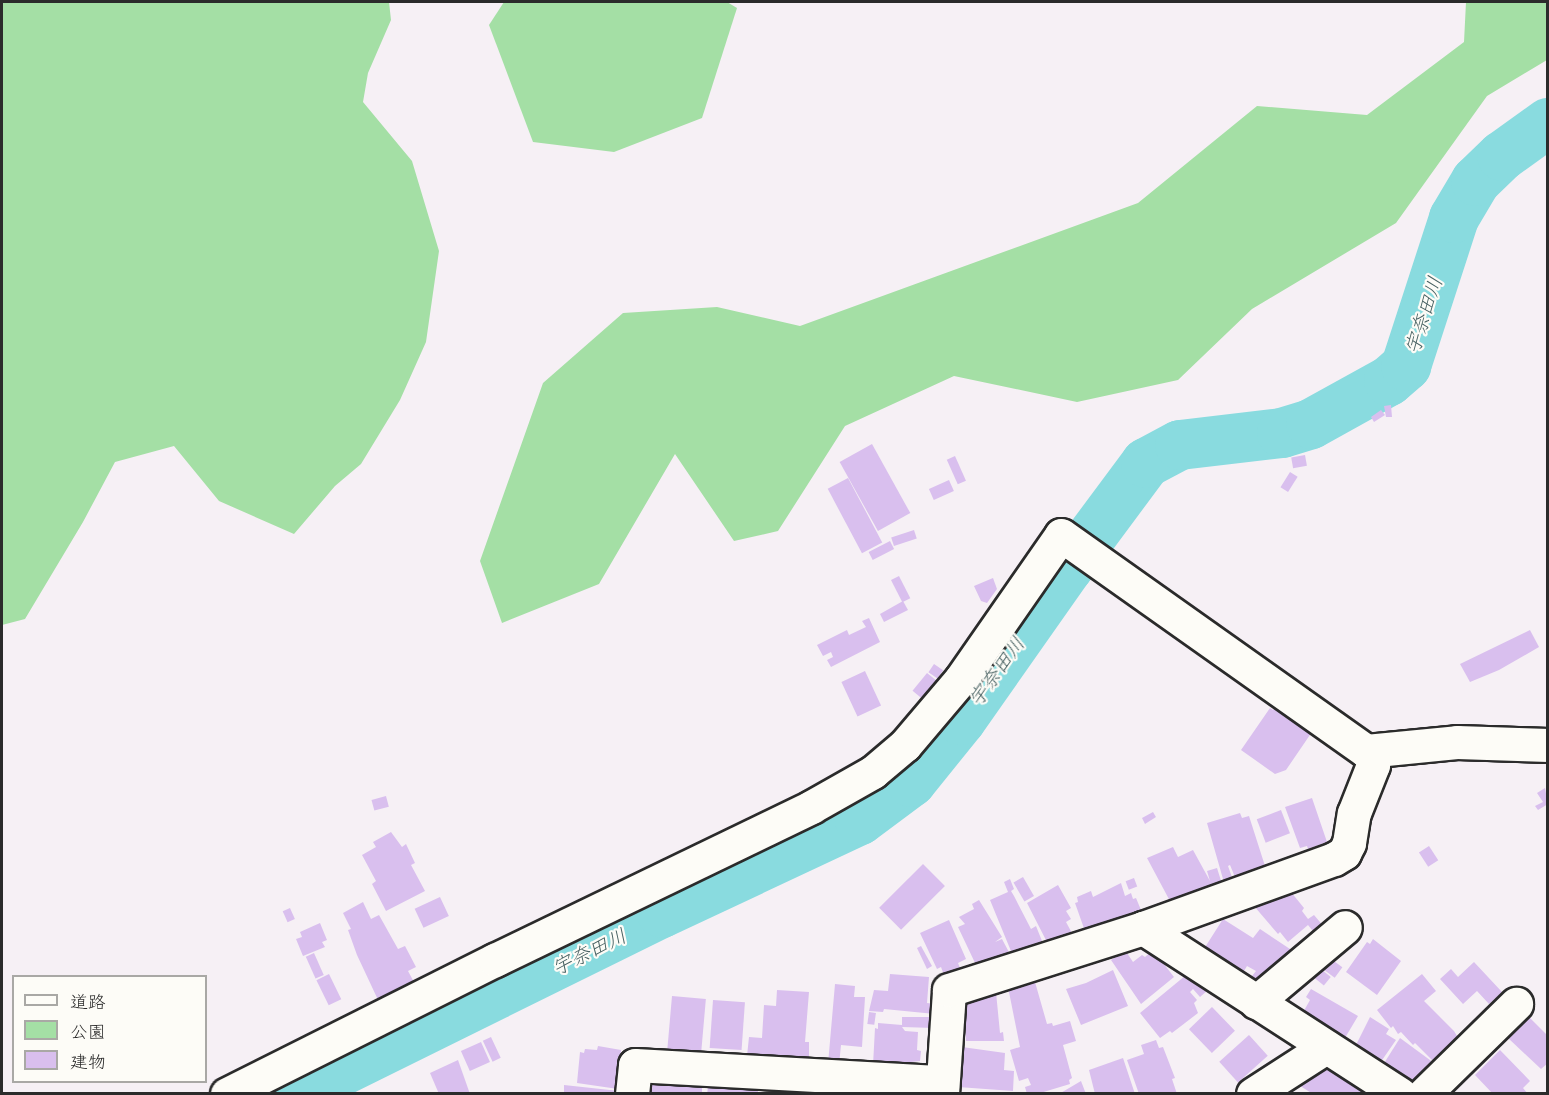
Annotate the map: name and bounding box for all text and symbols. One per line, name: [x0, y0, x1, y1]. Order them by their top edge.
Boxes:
water label: 宇奈田川: [1399, 273, 1447, 357]
water label: 宇奈田川: [963, 632, 1029, 710]
water label: 宇奈田川: [548, 923, 630, 979]
legend: [12, 975, 207, 1083]
text: 道路: [70, 987, 106, 1014]
text: 公園: [70, 1017, 106, 1044]
text: 建物: [70, 1047, 106, 1074]

